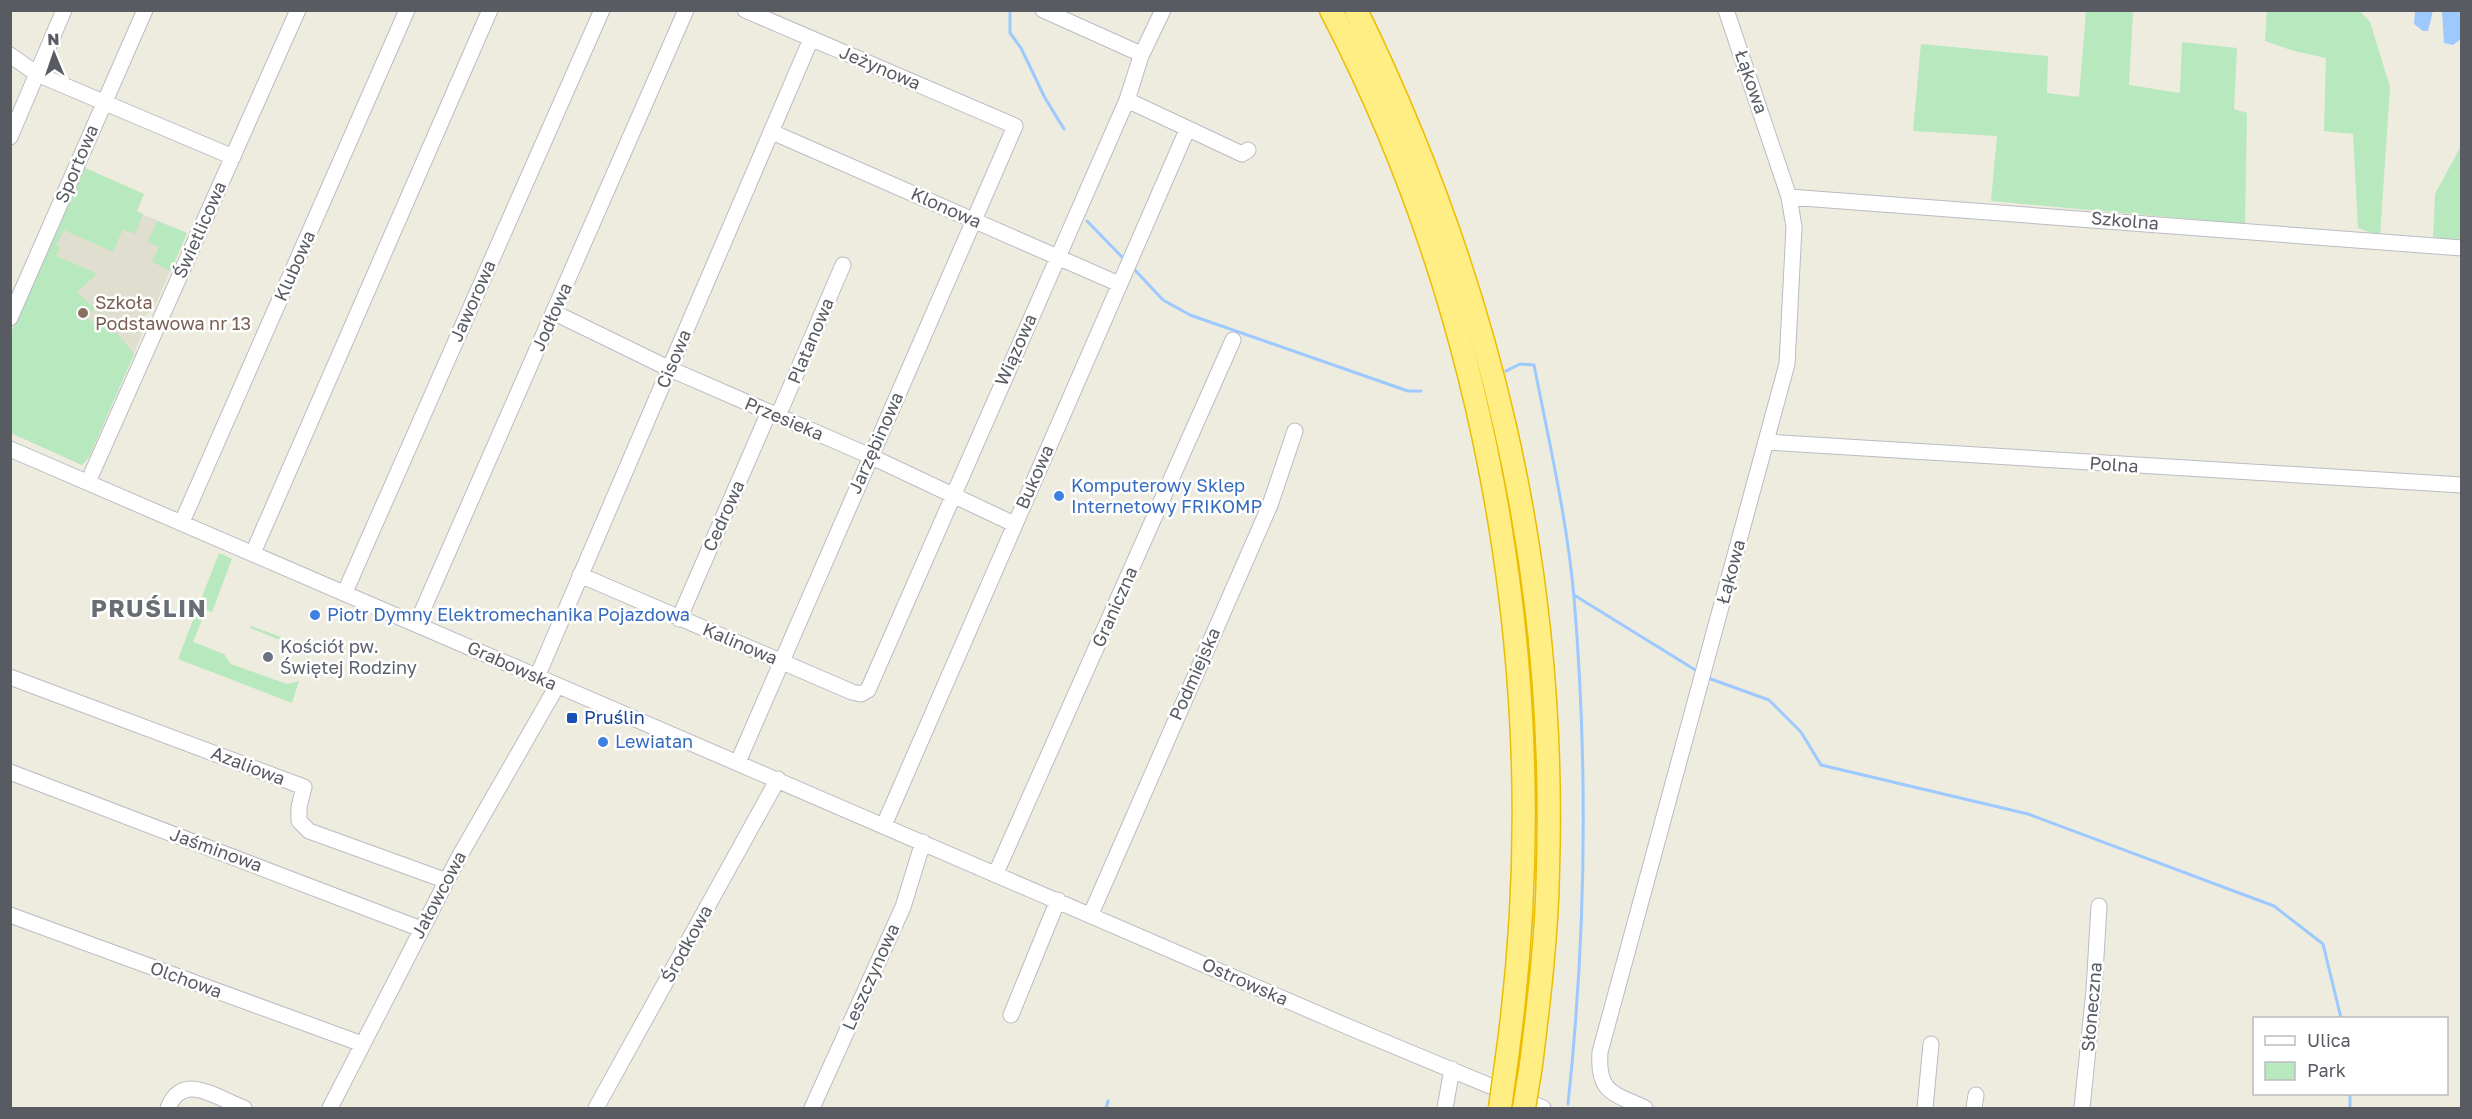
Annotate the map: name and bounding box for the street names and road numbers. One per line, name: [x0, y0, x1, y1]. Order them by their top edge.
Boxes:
street label: Jeżynowa: [837, 40, 924, 94]
street label: Łąkowa: [1731, 47, 1773, 116]
street label: Sportowa: [50, 121, 102, 206]
street label: Świetlicowa: [168, 178, 230, 281]
street label: Klonowa: [908, 182, 985, 232]
street label: Szkolna: [2090, 206, 2160, 234]
street label: Klubowa: [269, 227, 319, 304]
street label: Jaworowa: [444, 256, 500, 345]
street label: Jodłowa: [526, 279, 576, 354]
street label: Platanowa: [782, 294, 838, 387]
street label: Wiązowa: [989, 310, 1041, 389]
street label: Cisowa: [651, 326, 695, 391]
street label: Jarzębinowa: [843, 388, 907, 497]
street label: Przesieka: [742, 392, 827, 445]
street label: Bukowa: [1010, 441, 1058, 512]
street label: Polna: [2089, 451, 2139, 477]
street label: Cedrowa: [698, 477, 749, 555]
street label: Łąkowa: [1711, 537, 1749, 606]
street label: Graniczna: [1087, 563, 1142, 650]
street label: Kalinowa: [700, 618, 781, 669]
street label: Podmiejska: [1164, 624, 1224, 723]
street label: Grabowska: [464, 636, 561, 695]
street label: Azaliowa: [208, 741, 288, 789]
street label: Jaśminowa: [167, 822, 265, 876]
street label: Jałowcowa: [406, 847, 470, 942]
street label: Środkowa: [656, 901, 716, 986]
street label: Leszczynowa: [837, 920, 903, 1033]
street label: Ostrowska: [1199, 952, 1292, 1010]
street label: Olchowa: [147, 956, 225, 1002]
street label: Słoneczna: [2076, 961, 2106, 1053]

